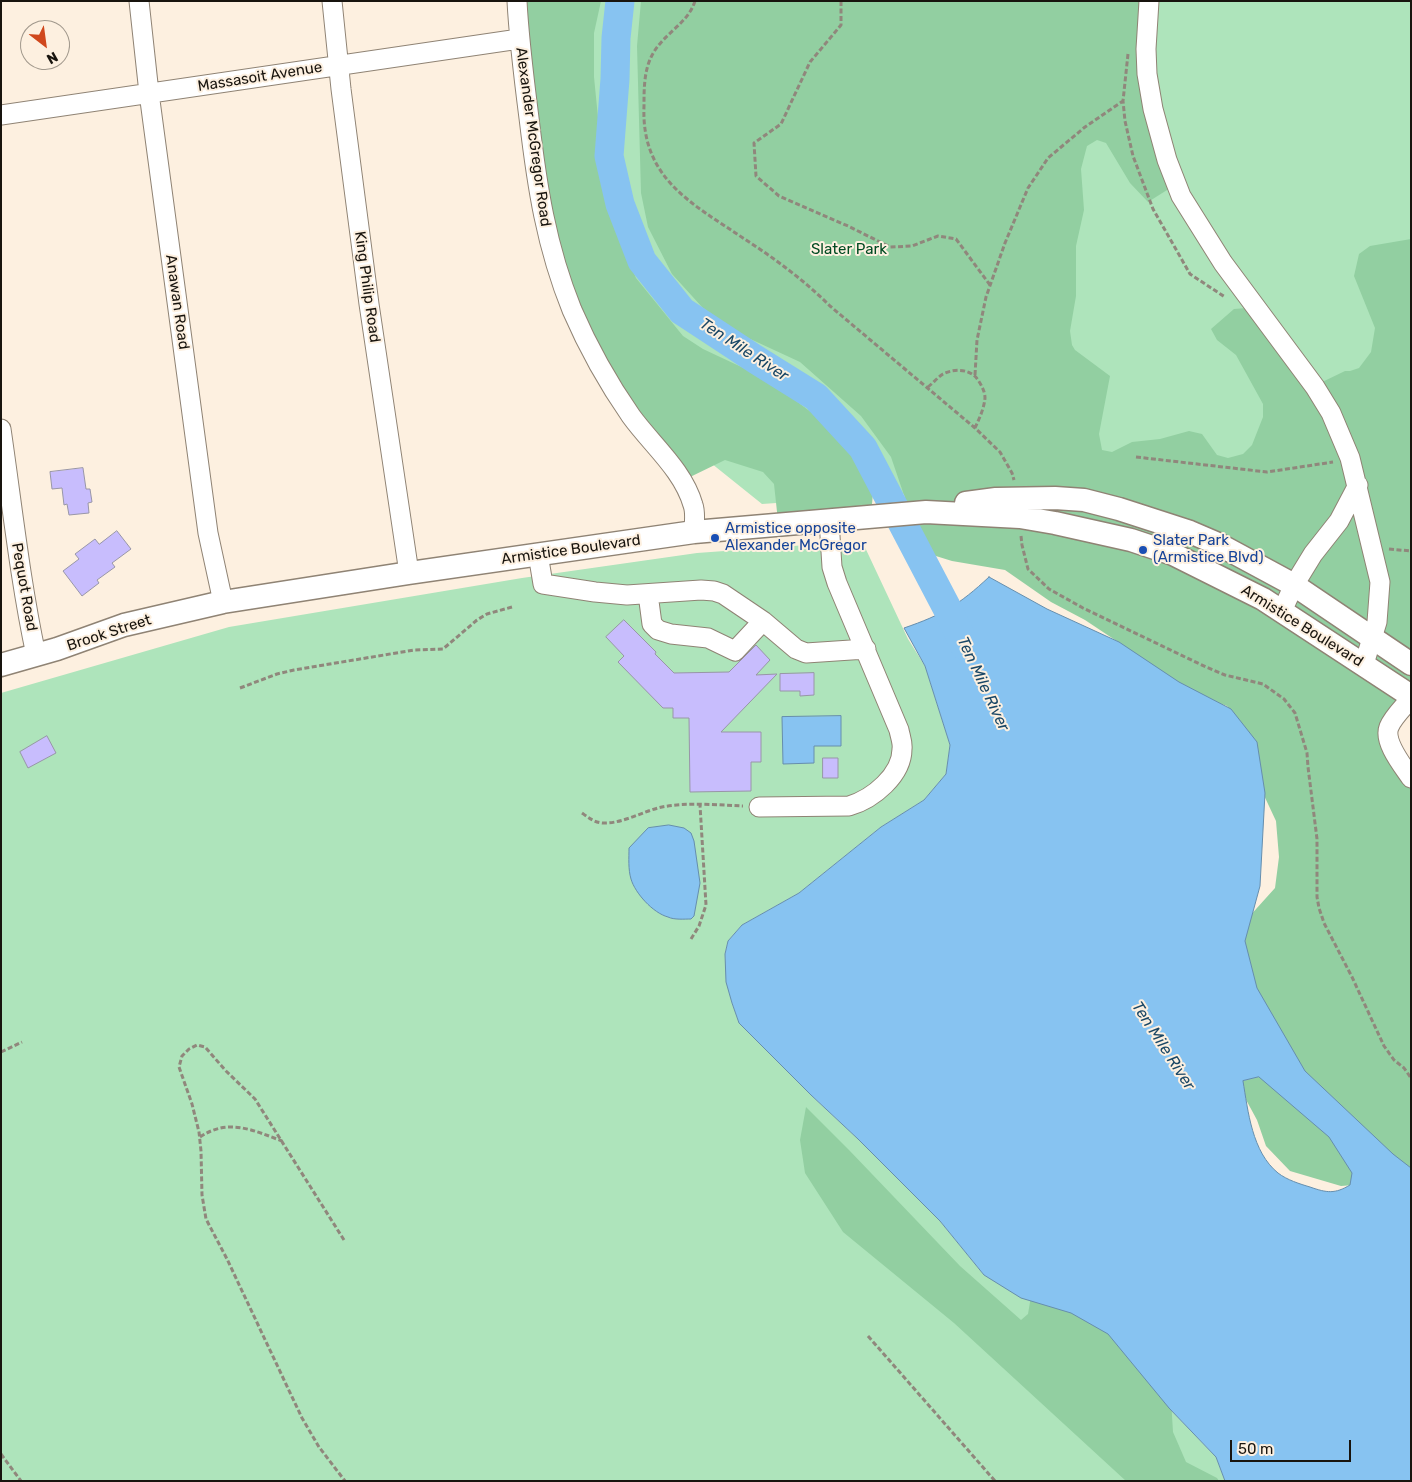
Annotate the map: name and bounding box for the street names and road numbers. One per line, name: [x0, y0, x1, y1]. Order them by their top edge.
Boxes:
street label: Alexander McGregor Road: [512, 46, 554, 228]
street label: Massasoit Avenue: [196, 58, 324, 96]
street label: King Philip Road: [350, 230, 384, 344]
street label: Anawan Road: [161, 253, 193, 351]
street label: Armistice Boulevard: [500, 531, 642, 569]
street label: Pequot Road: [7, 541, 41, 633]
street label: Armistice Boulevard: [1238, 581, 1366, 671]
street label: Brook Street: [65, 611, 153, 655]

